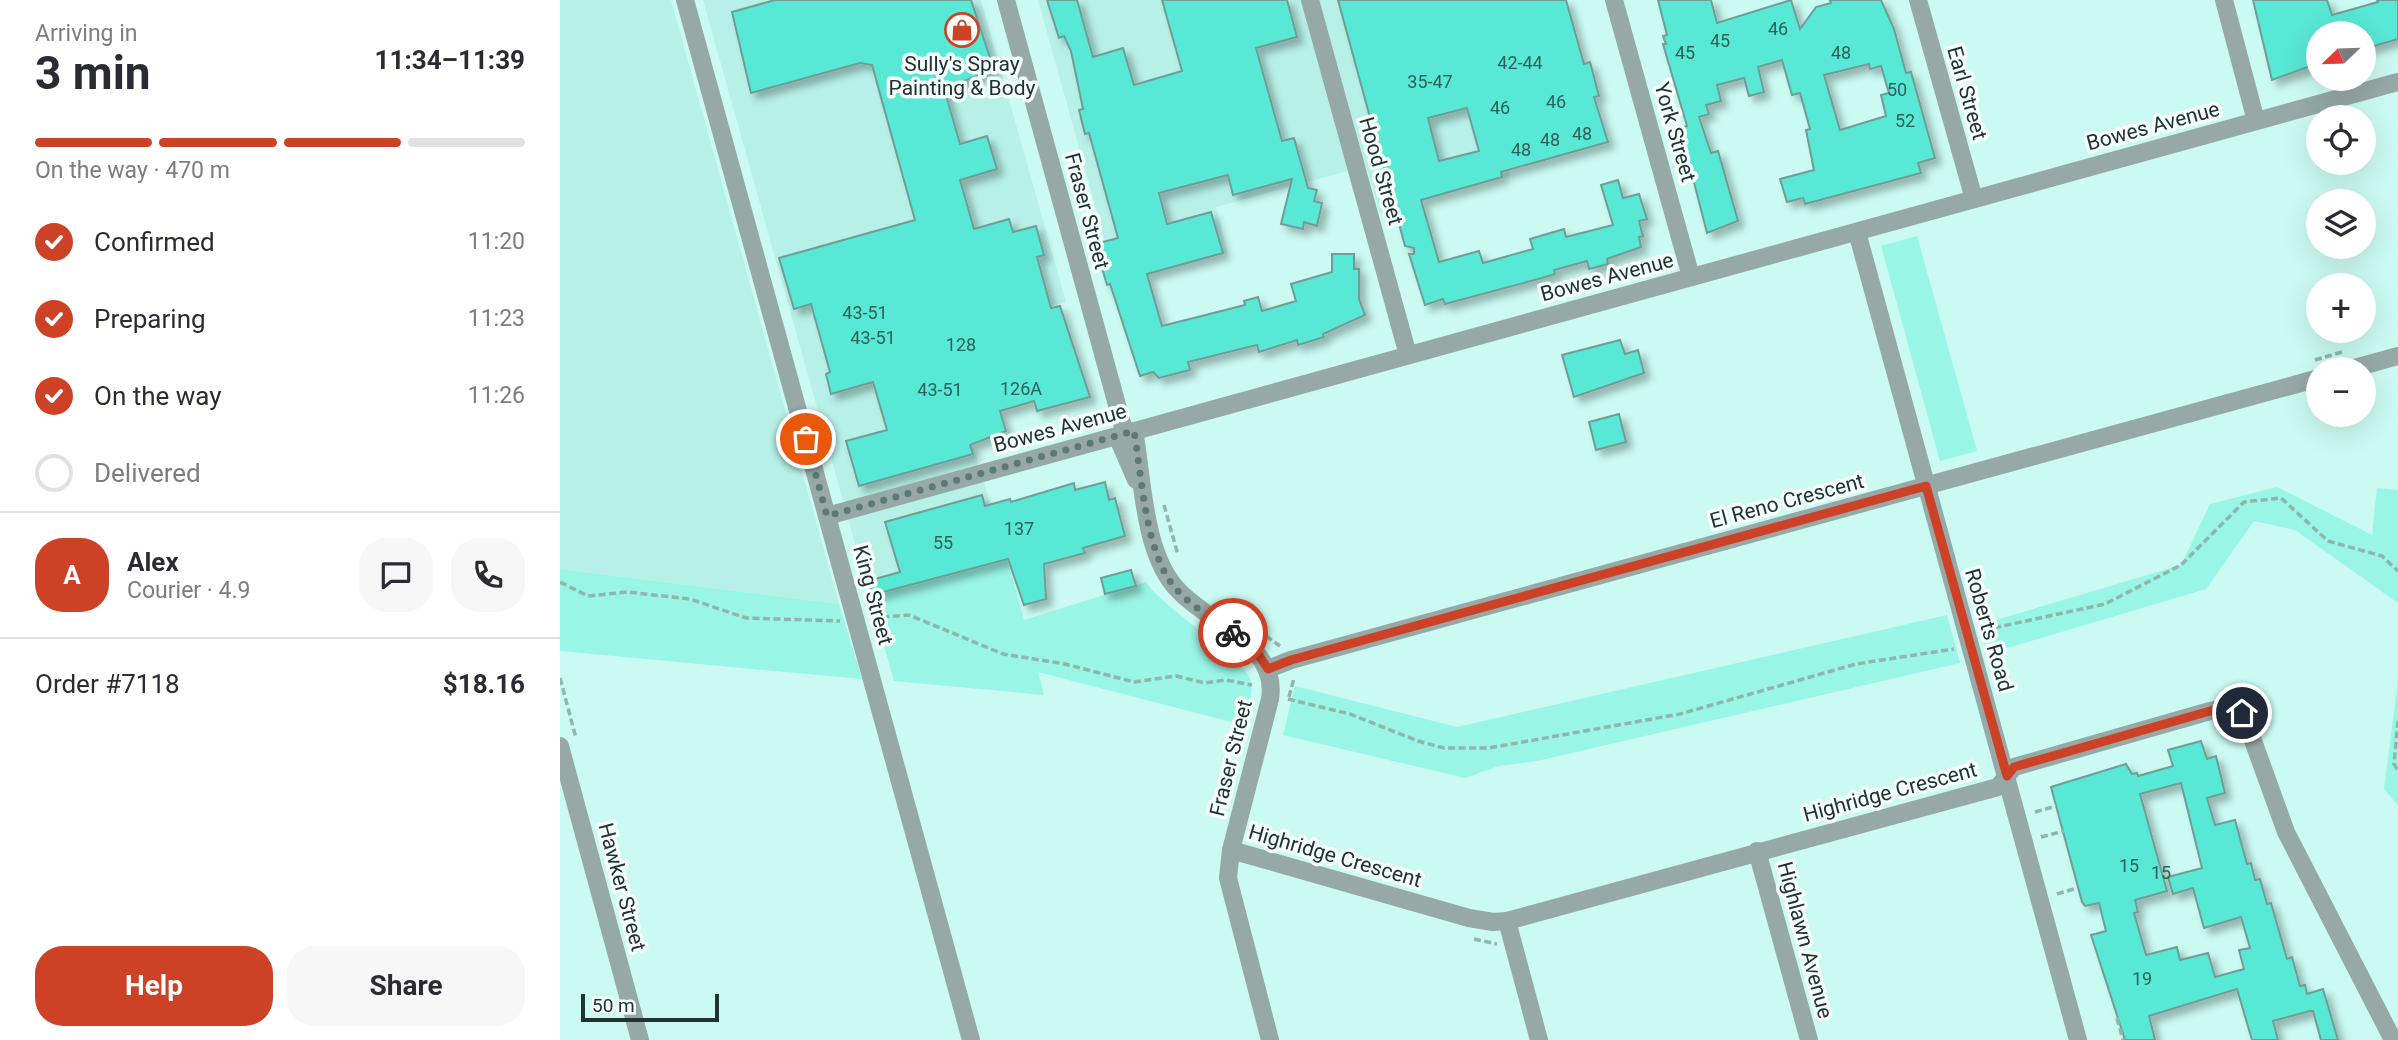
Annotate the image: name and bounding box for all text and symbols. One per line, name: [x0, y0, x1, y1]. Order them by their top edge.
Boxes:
shop icon: Sully's Spray Painting & Body: [943, 11, 981, 49]
house number: 46: [1768, 18, 1788, 39]
text: Arriving in: [35, 20, 138, 47]
north arrow: [2306, 21, 2376, 91]
map controls: [2306, 21, 2376, 427]
house number: 45: [1710, 30, 1730, 51]
house number: 45: [1675, 42, 1695, 63]
house number: 48: [1831, 42, 1851, 63]
street label: Earl Street: [1942, 43, 1992, 143]
text: 11:34–11:39: [375, 45, 525, 75]
text: 3 min: [35, 46, 151, 100]
place label: Sully's Spray Painting & Body: [889, 52, 1036, 100]
house number: 42-44: [1497, 52, 1543, 73]
house number: 35-47: [1407, 71, 1453, 92]
house number: 50: [1887, 79, 1907, 100]
street label: York Street: [1649, 80, 1701, 185]
house number: 46: [1546, 91, 1566, 112]
house number: 46: [1490, 97, 1510, 118]
street label: Bowes Avenue: [2084, 97, 2222, 155]
button: locate: [2306, 105, 2376, 175]
house number: 52: [1895, 110, 1915, 131]
street label: Hood Street: [1354, 114, 1408, 228]
house number: 48: [1572, 123, 1592, 144]
house number: 48: [1540, 129, 1560, 150]
house number: 48: [1511, 139, 1531, 160]
street label: Fraser Street: [1060, 150, 1114, 272]
text: On the way · 470 m: [35, 157, 230, 184]
button: layers: [2306, 189, 2376, 259]
icon: check: [35, 223, 73, 261]
text: Confirmed: [94, 227, 215, 257]
text: 11:20: [468, 228, 525, 255]
street label: Bowes Avenue: [1538, 248, 1676, 306]
button: +: [2306, 273, 2376, 343]
icon: check: [35, 300, 73, 338]
house number: 43-51: [842, 302, 888, 323]
text: Preparing: [94, 304, 206, 334]
text: 11:23: [468, 305, 525, 332]
house number: 43-51: [850, 327, 896, 348]
house number: 128: [946, 334, 976, 355]
button: −: [2306, 357, 2376, 427]
icon: check: [35, 377, 73, 415]
house number: 126A: [1000, 378, 1042, 399]
house number: 43-51: [917, 379, 963, 400]
text: On the way: [94, 381, 222, 411]
text: 11:26: [468, 382, 525, 409]
street label: Bowes Avenue: [991, 399, 1129, 457]
pin: [776, 409, 836, 469]
icon: bag: [787, 420, 825, 458]
text: Delivered: [94, 458, 201, 488]
street label: El Reno Crescent: [1707, 469, 1867, 533]
house number: 137: [1004, 518, 1034, 539]
house number: 55: [933, 532, 953, 553]
button: chat: [359, 538, 433, 612]
button: phone: [451, 538, 525, 612]
street label: King Street: [848, 542, 898, 648]
text: Alex: [127, 547, 179, 577]
text: A: [63, 560, 81, 590]
street label: Roberts Road: [1960, 566, 2018, 694]
text: Courier · 4.9: [127, 577, 250, 604]
courier: [1198, 598, 1268, 668]
icon: bike: [1214, 614, 1252, 652]
text: Order #7118: [35, 669, 180, 699]
text: $18.16: [443, 669, 525, 699]
pin: [2212, 683, 2272, 743]
icon: home: [2223, 694, 2261, 732]
street label: Fraser Street: [1205, 697, 1257, 819]
street label: Highridge Crescent: [1801, 757, 1980, 827]
street label: Hawker Street: [593, 820, 651, 954]
street label: Highridge Crescent: [1246, 820, 1424, 892]
house number: 15: [2119, 855, 2139, 876]
street label: Highlawn Avenue: [1773, 859, 1837, 1021]
house number: 15: [2151, 862, 2171, 883]
button: Help: [35, 946, 273, 1026]
button: Share: [287, 946, 525, 1026]
house number: 19: [2132, 968, 2152, 989]
scale bar: [581, 991, 719, 1023]
text: 50 m: [592, 994, 635, 1017]

